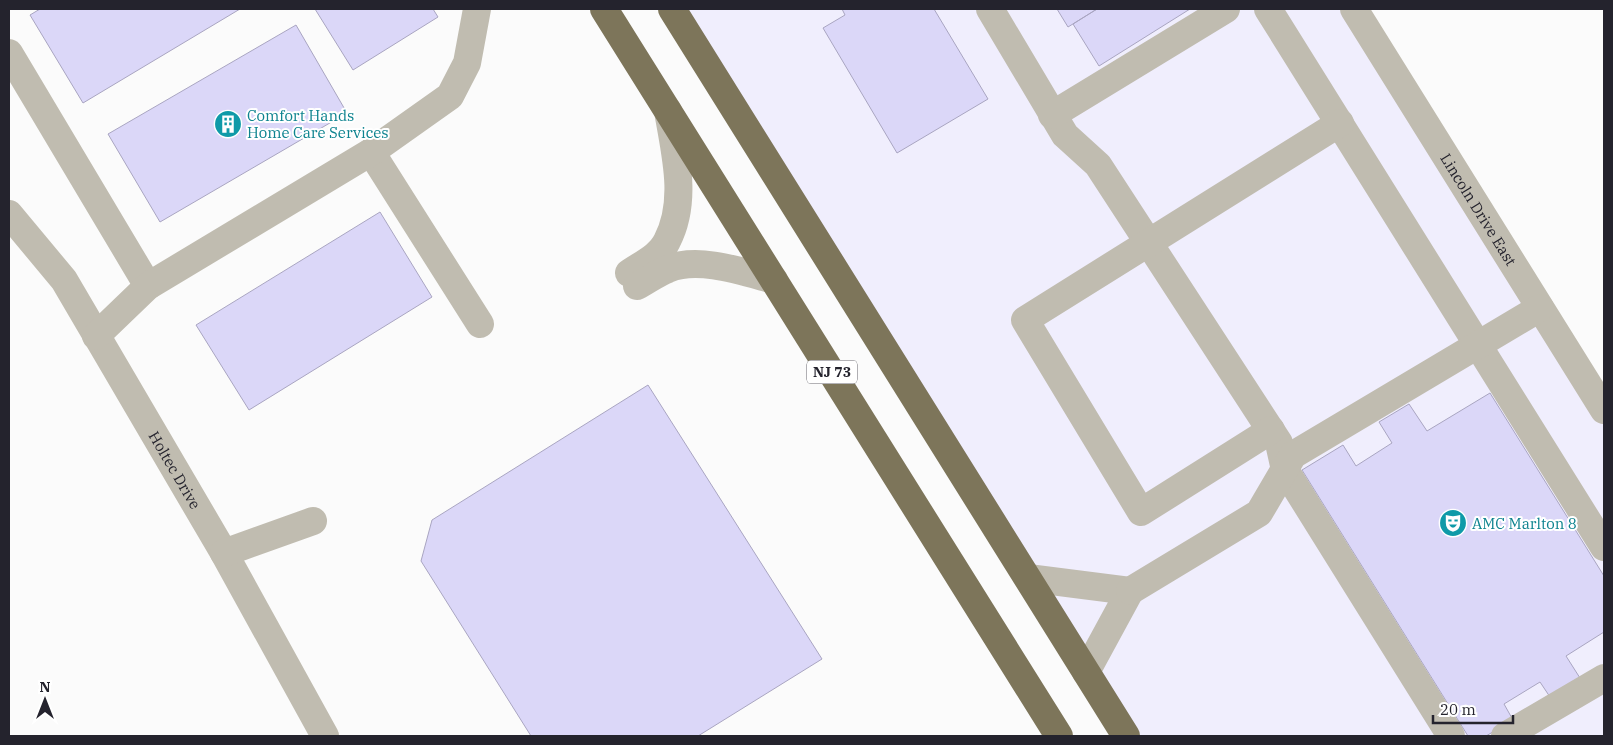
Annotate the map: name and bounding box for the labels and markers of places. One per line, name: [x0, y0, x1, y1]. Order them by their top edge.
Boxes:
place label: Comfort Hands Home Care Services: [247, 106, 389, 142]
building icon: Comfort Hands Home Care Services: [213, 109, 243, 139]
theatre icon: AMC Marlton 8: [1438, 508, 1468, 538]
place label: AMC Marlton 8: [1472, 514, 1577, 533]

